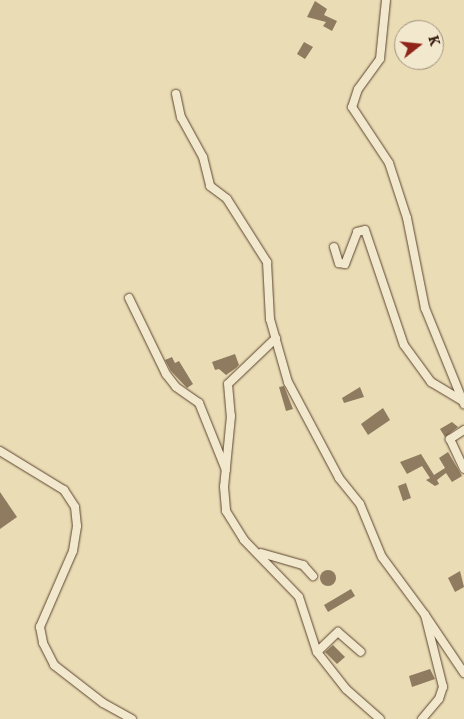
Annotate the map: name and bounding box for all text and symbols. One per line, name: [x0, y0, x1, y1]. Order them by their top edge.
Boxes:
north arrow: [394, 20, 444, 70]
text: K: [422, 34, 443, 48]

